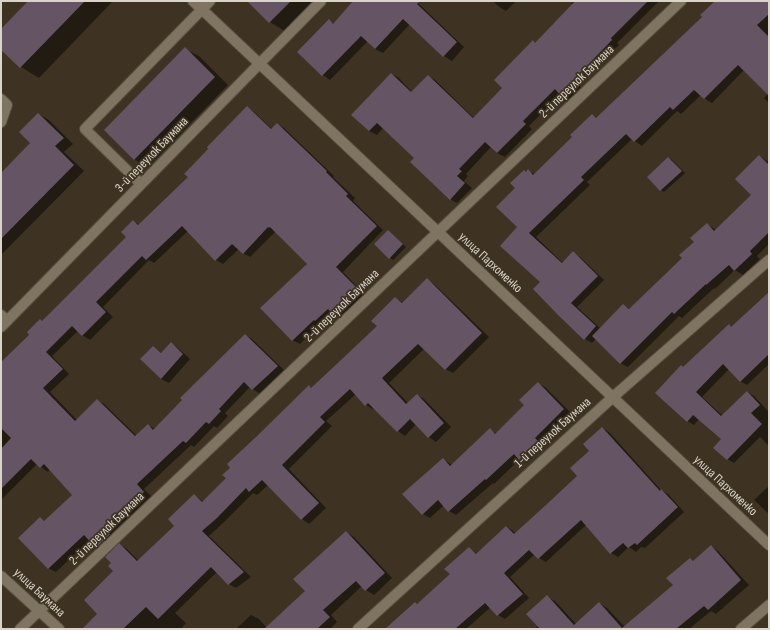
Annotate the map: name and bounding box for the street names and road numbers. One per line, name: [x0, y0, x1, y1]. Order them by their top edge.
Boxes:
street label: 2-й переулок Баумана: [536, 42, 618, 122]
street label: 3-й переулок Баумана: [112, 114, 192, 196]
street label: улица Пархоменко: [455, 229, 525, 297]
street label: 2-й переулок Баумана: [301, 266, 383, 346]
street label: 1-й переулок Баумана: [512, 395, 594, 471]
street label: улица Пархоменко: [690, 452, 760, 520]
street label: 2-й переулок Баумана: [66, 489, 148, 569]
street label: улица Баумана: [10, 565, 68, 621]

